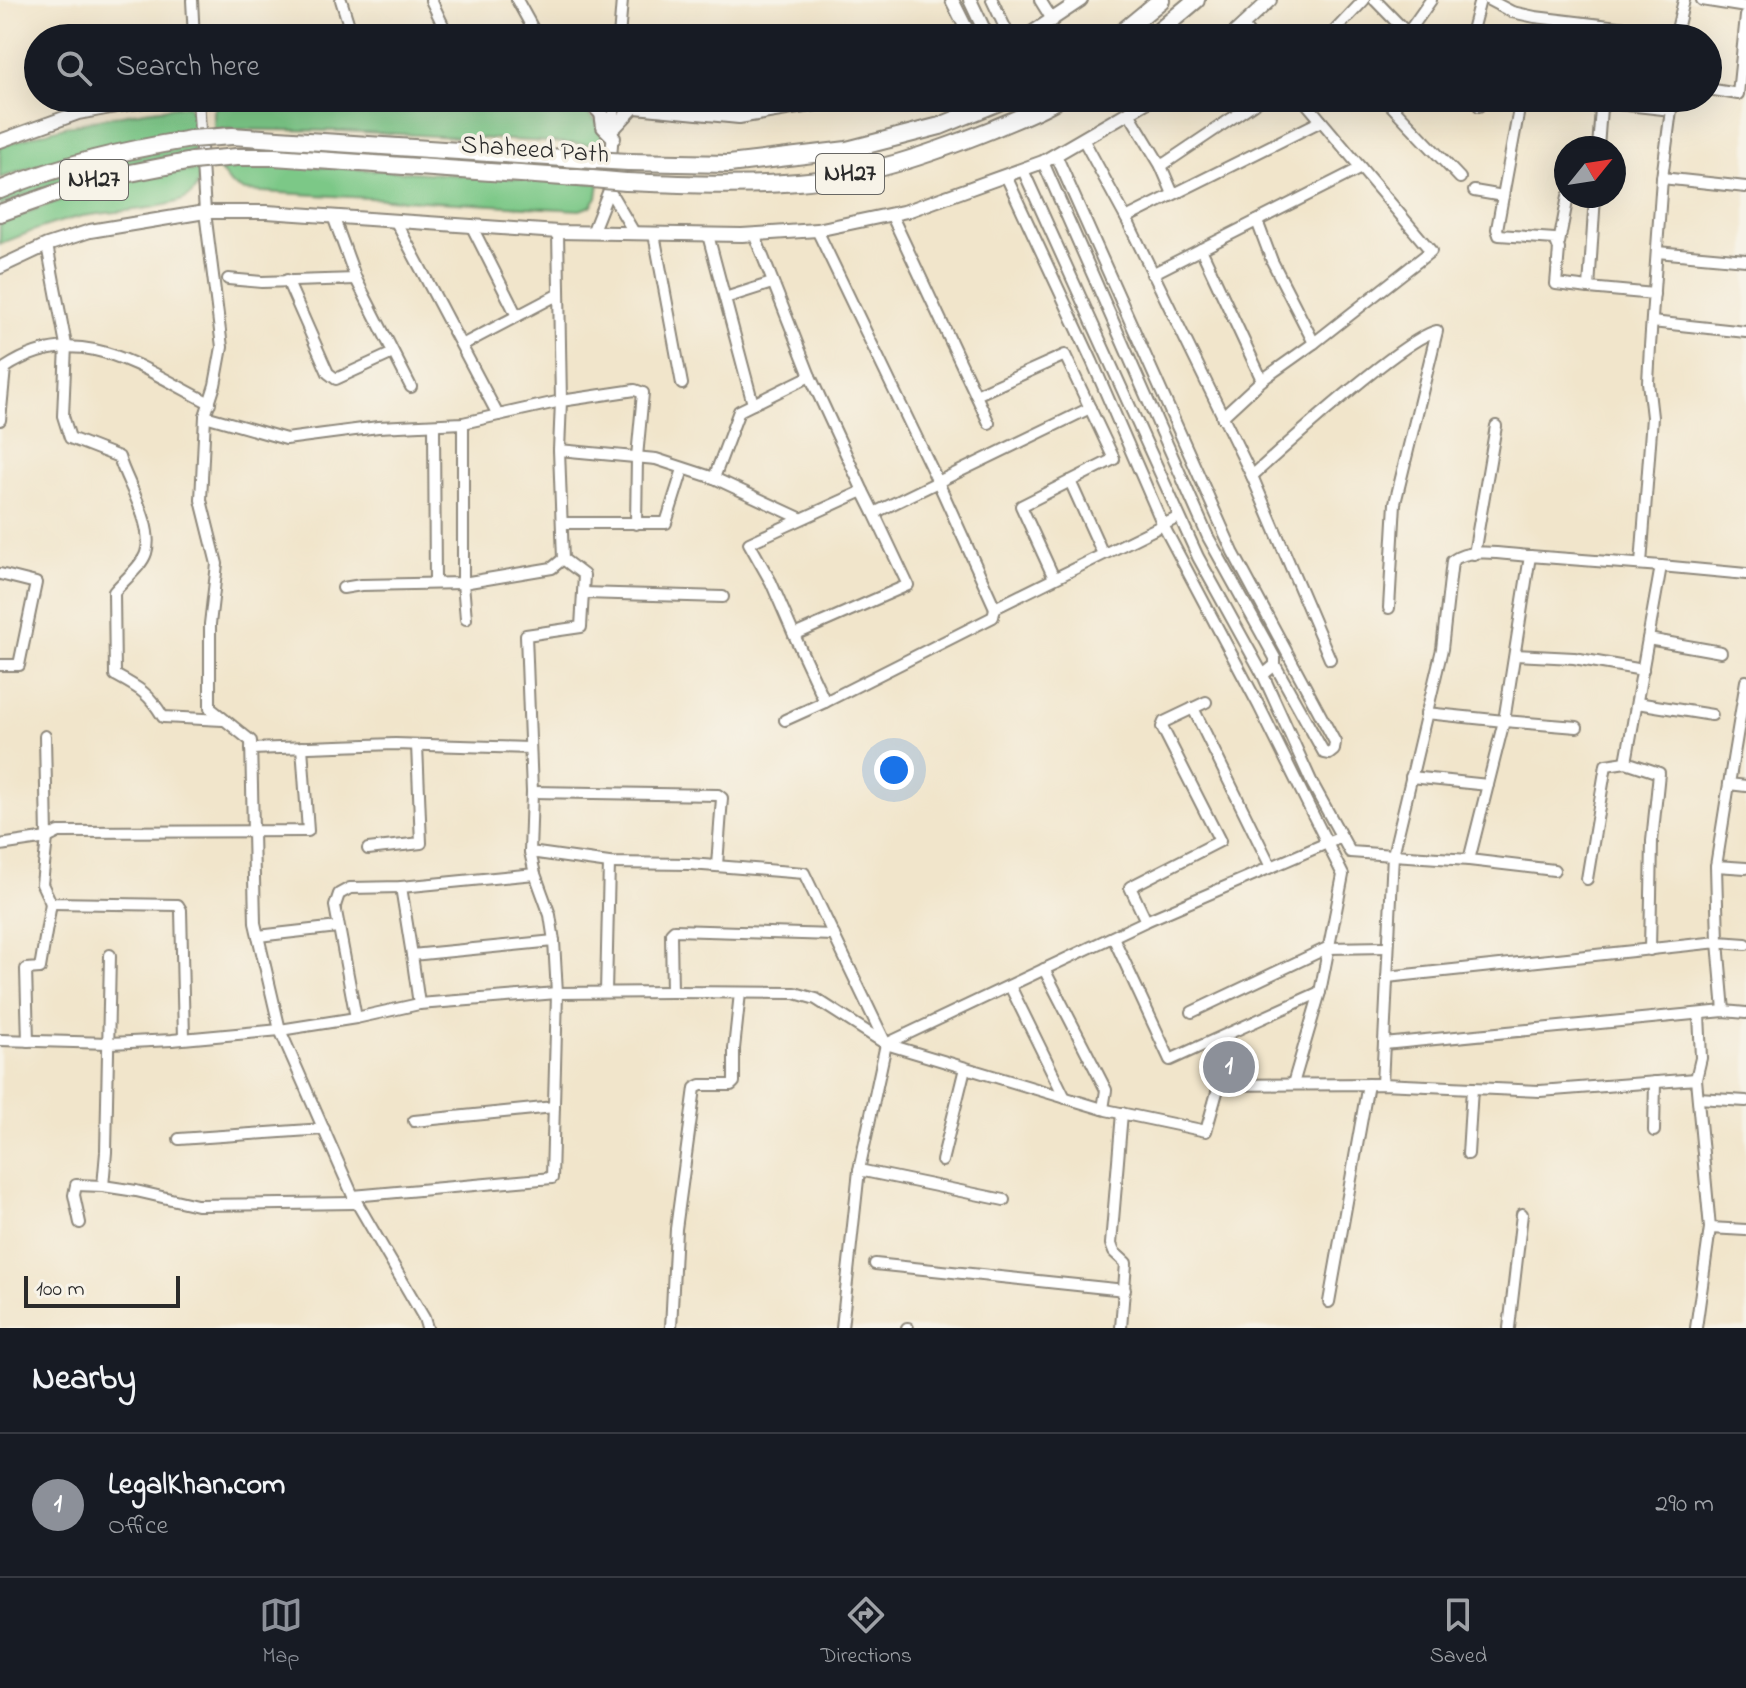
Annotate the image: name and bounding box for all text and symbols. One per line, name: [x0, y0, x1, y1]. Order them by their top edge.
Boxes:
search box: [24, 24, 1722, 112]
icon: search: [52, 46, 96, 90]
text: Search here: [116, 46, 260, 90]
street label: Shaheed Path: [460, 127, 610, 175]
north arrow: [1554, 136, 1626, 208]
road number: NH27: [816, 154, 884, 194]
road number: NH27: [60, 160, 128, 200]
your location: [874, 750, 914, 790]
pin: 1: [1203, 1037, 1255, 1097]
scale bar: [24, 1272, 180, 1308]
text: 100 m: [36, 1274, 85, 1306]
text: Nearby: [32, 1355, 136, 1405]
text: LegalKhan.com: [108, 1464, 285, 1508]
text: 1: [54, 1486, 62, 1524]
text: 290 m: [1655, 1486, 1714, 1524]
text: Office: [108, 1508, 168, 1546]
tab: Map: [259, 1593, 303, 1673]
tab: Directions: [821, 1593, 912, 1673]
tab: Saved: [1430, 1593, 1487, 1673]

